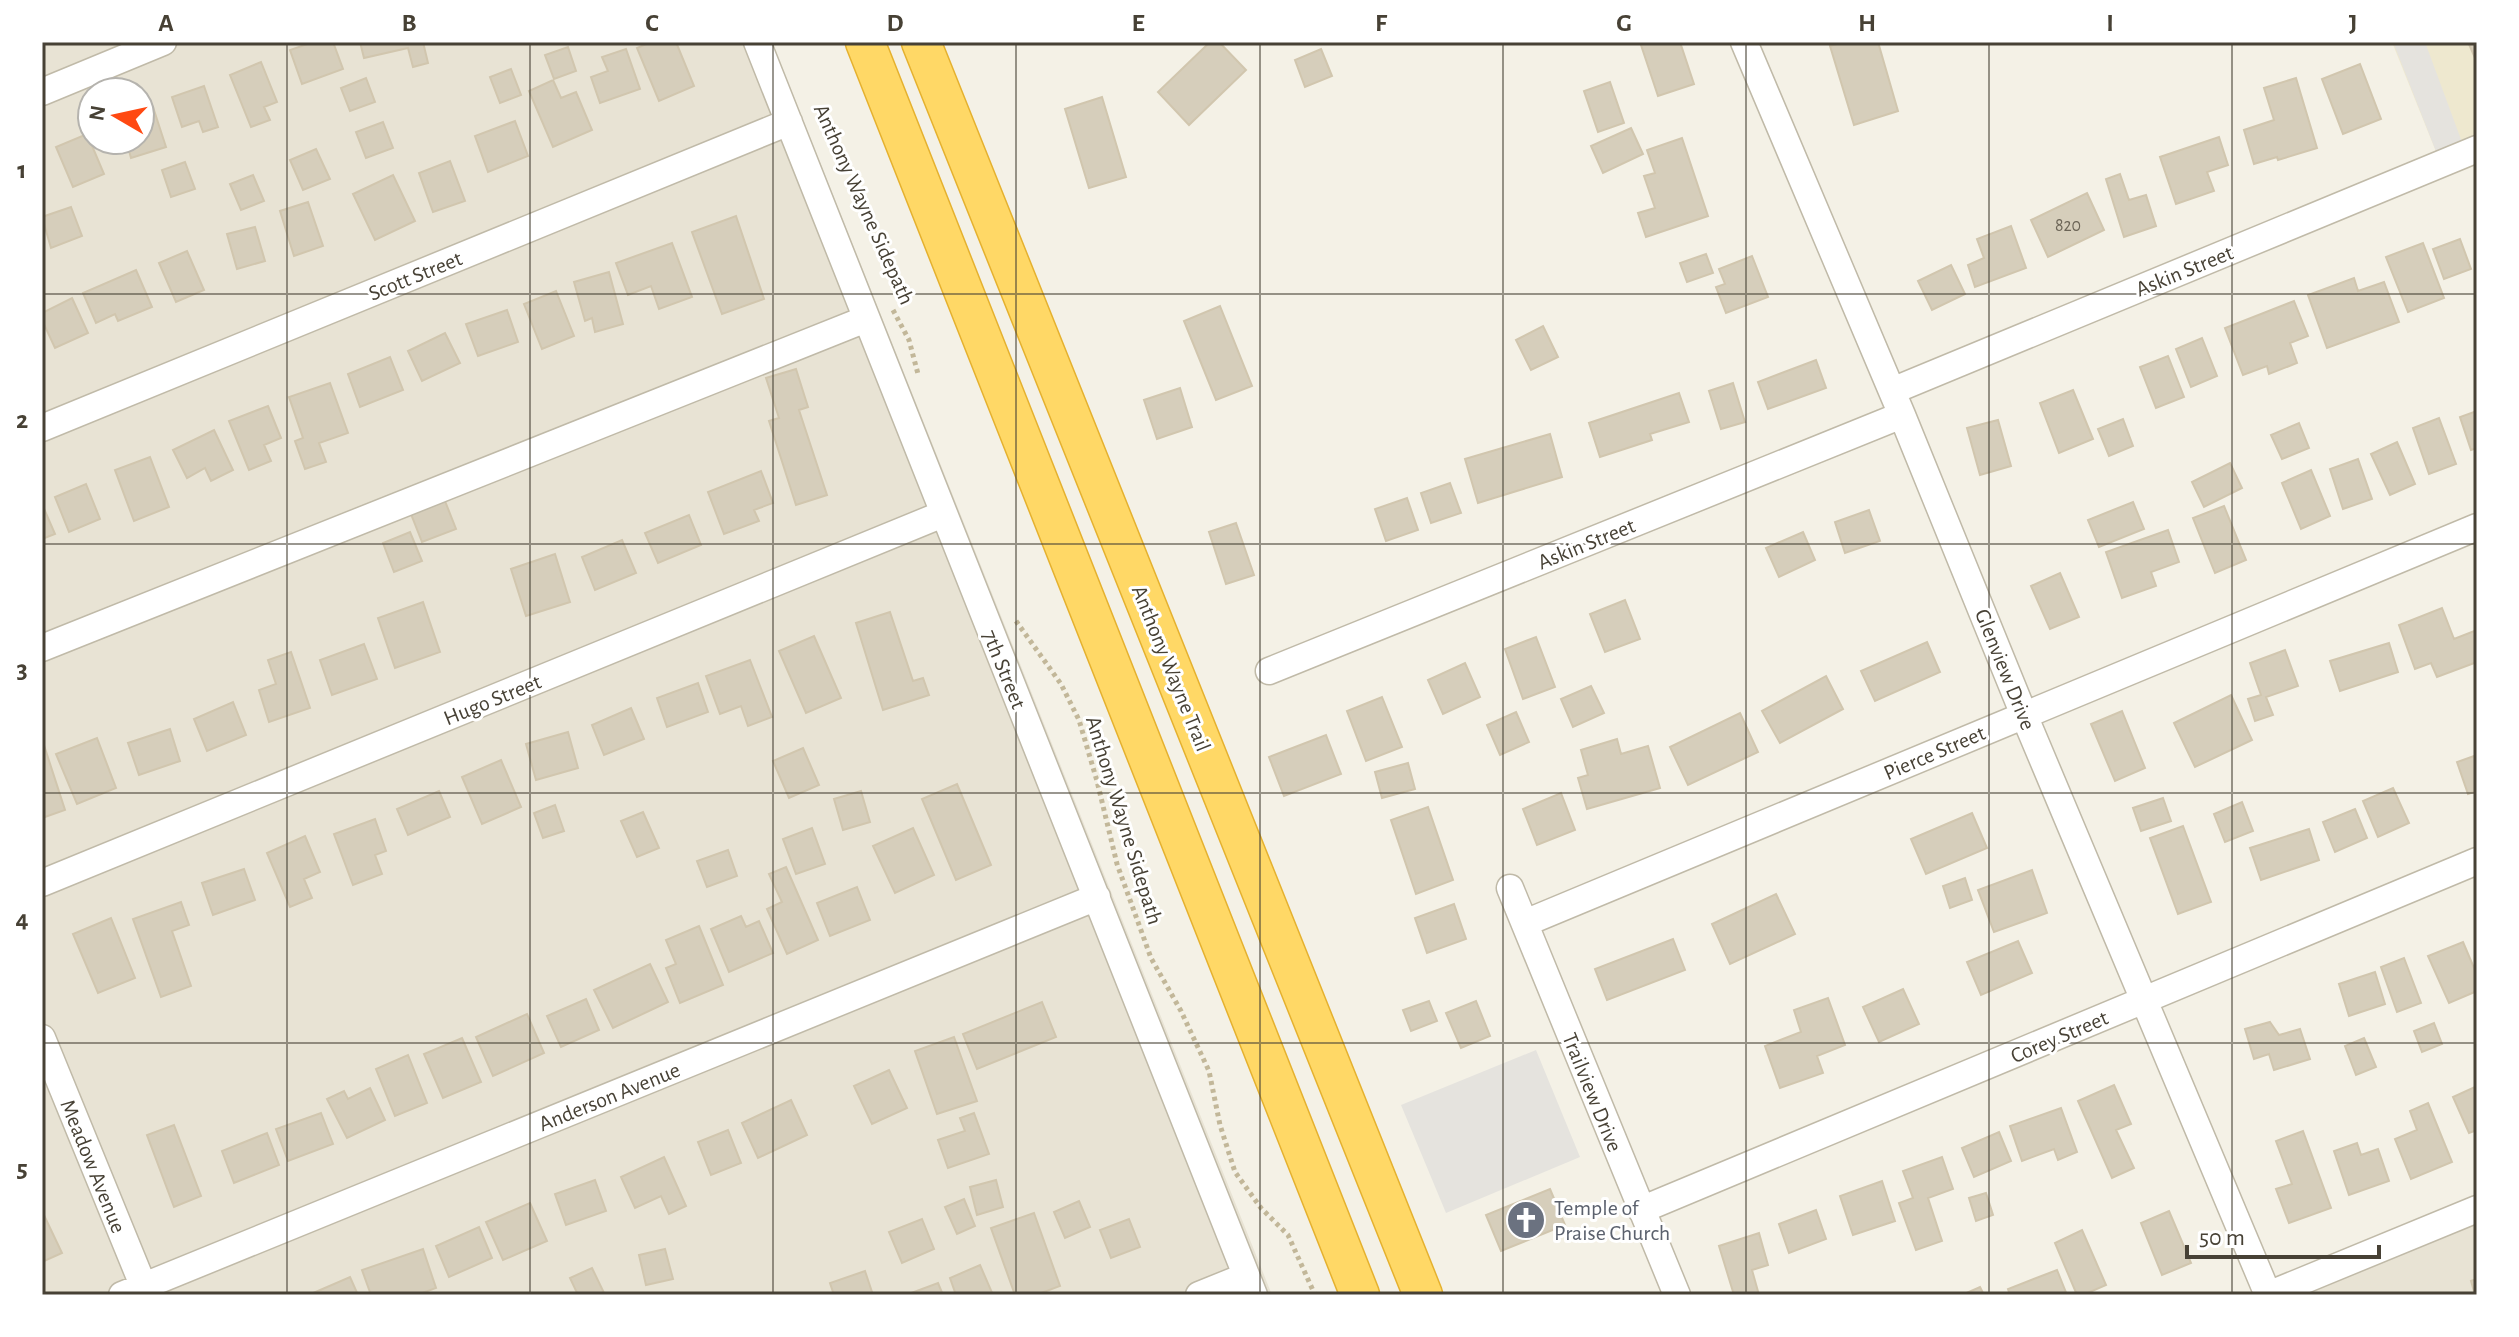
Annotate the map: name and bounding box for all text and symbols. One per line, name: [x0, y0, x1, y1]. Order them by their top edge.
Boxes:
text: A: [158, 10, 174, 36]
text: B: [401, 10, 417, 36]
text: C: [645, 10, 659, 36]
text: D: [886, 10, 904, 36]
text: E: [1131, 10, 1145, 36]
text: F: [1375, 10, 1388, 36]
text: G: [1616, 10, 1632, 36]
text: H: [1858, 10, 1876, 36]
text: I: [2106, 10, 2114, 36]
text: J: [2349, 10, 2357, 36]
north arrow: [76, 76, 156, 156]
street label: Anthony Wayne Sidepath: [810, 101, 918, 308]
text: N: [85, 104, 109, 122]
text: 1: [17, 157, 27, 183]
house number: 820: [2055, 217, 2081, 235]
street label: Askin Street: [2133, 241, 2236, 300]
street label: Scott Street: [366, 247, 465, 305]
text: 2: [16, 407, 28, 433]
street label: Askin Street: [1535, 514, 1638, 573]
street label: Anthony Wayne Trail: [1128, 582, 1214, 755]
street label: Glenview Drive: [1971, 606, 2039, 733]
street label: 7th Street: [978, 627, 1030, 712]
text: 3: [16, 657, 28, 683]
street label: Hugo Street: [441, 670, 544, 729]
street label: Anthony Wayne Sidepath: [1082, 713, 1166, 927]
street label: Pierce Street: [1880, 722, 1988, 784]
text: 4: [15, 906, 29, 932]
street label: Corey Street: [2007, 1007, 2111, 1067]
street label: Trailview Drive: [1558, 1030, 1626, 1155]
street label: Anderson Avenue: [536, 1059, 683, 1135]
street label: Meadow Avenue: [56, 1097, 130, 1236]
text: 5: [16, 1156, 28, 1182]
place label: Temple of Praise Church: [1554, 1197, 1670, 1244]
church icon: Temple of Praise Church: [1505, 1199, 1547, 1241]
scale bar: [2187, 1209, 2379, 1259]
text: 50 m: [2199, 1226, 2245, 1250]

